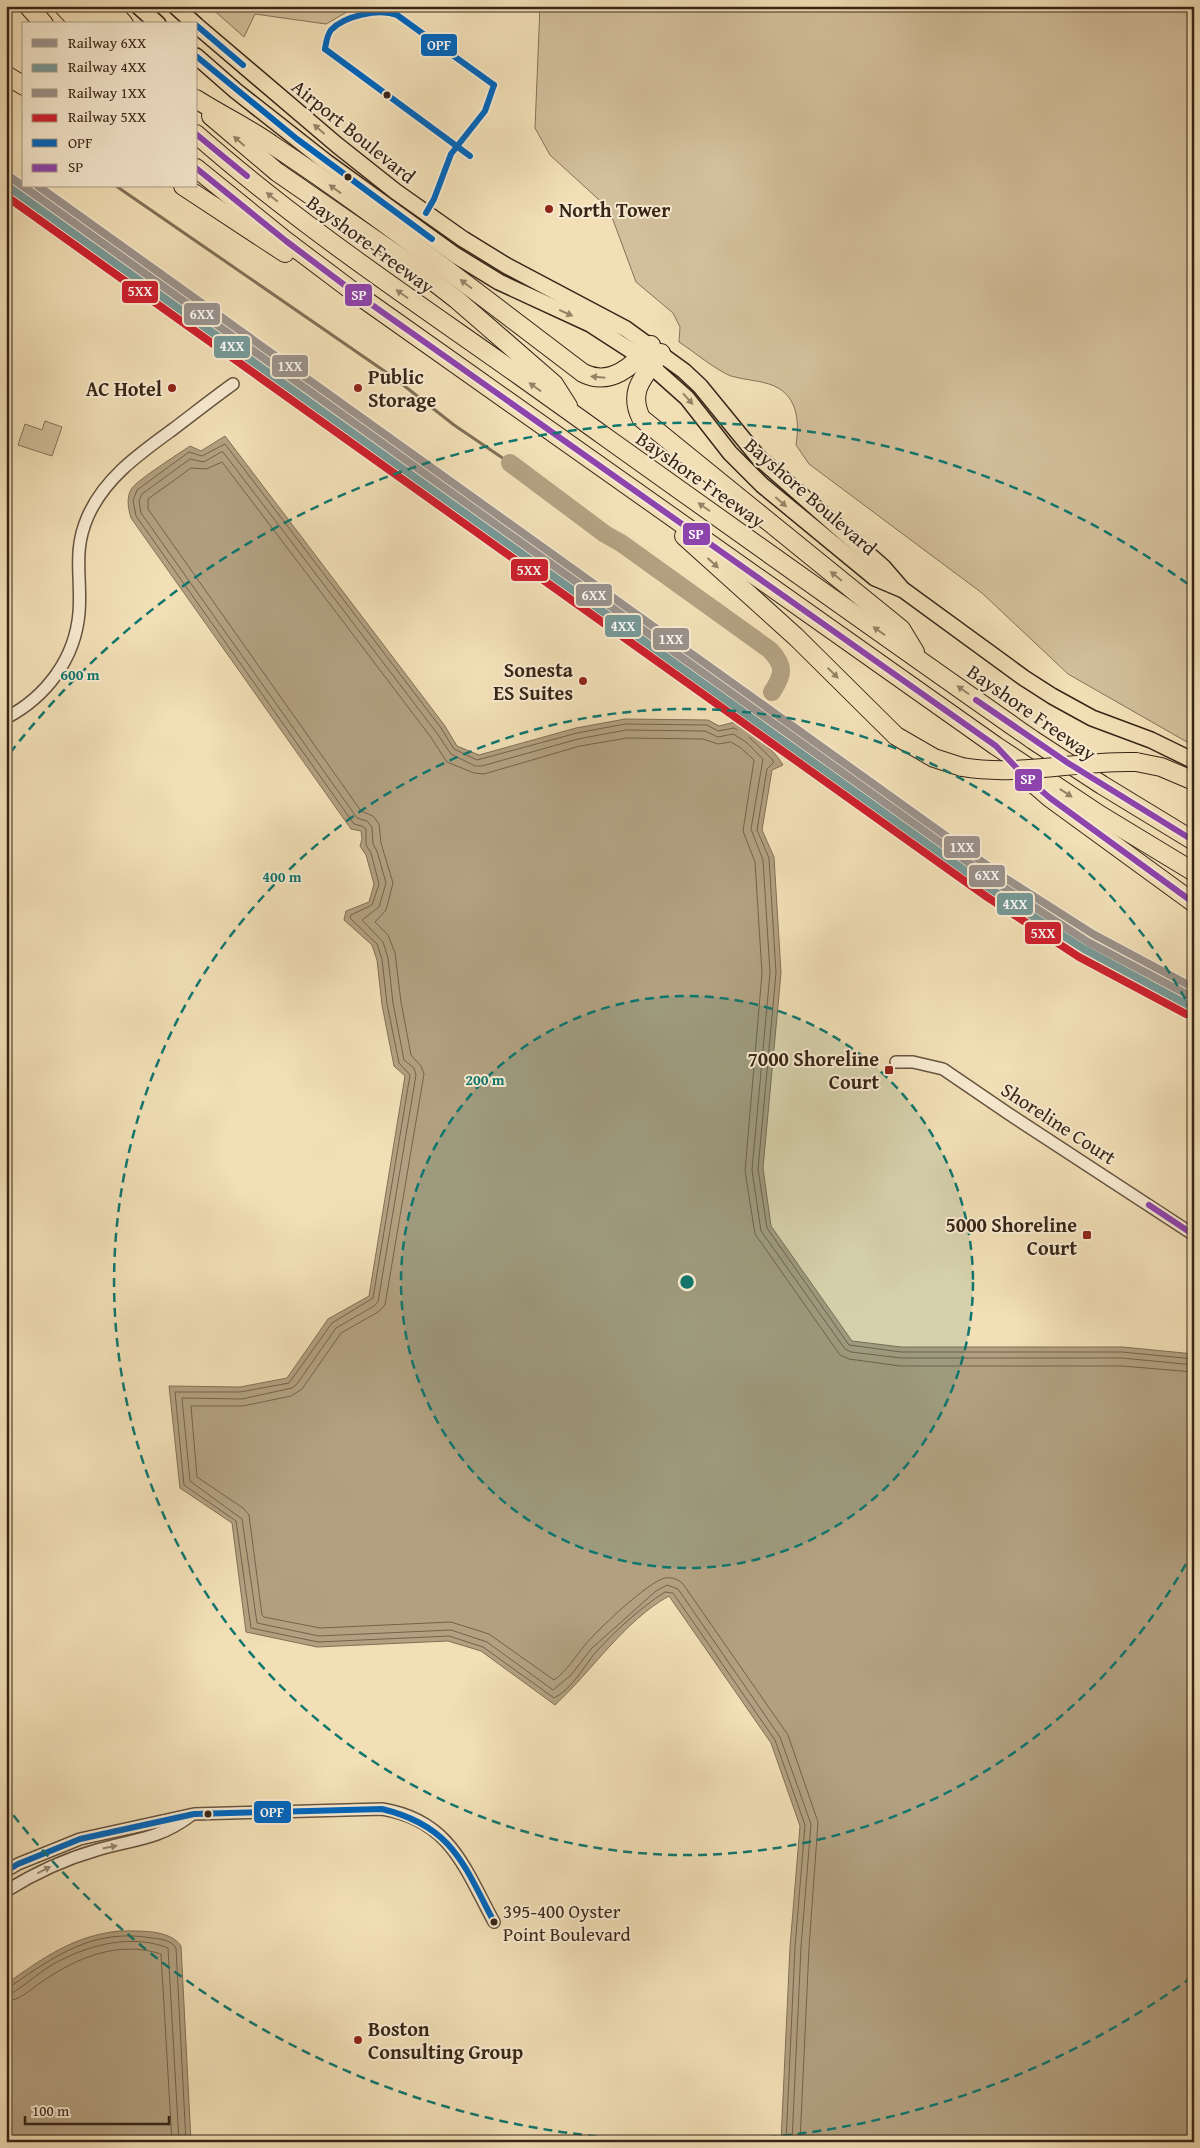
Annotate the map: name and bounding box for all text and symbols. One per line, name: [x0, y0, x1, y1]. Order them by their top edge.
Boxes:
legend: [22, 22, 198, 188]
text: Railway 6XX: [68, 32, 147, 53]
line badge: OPF: [420, 33, 458, 57]
text: OPF: [427, 35, 451, 55]
text: Railway 4XX: [68, 56, 147, 77]
street label: Airport Boulevard: [286, 72, 422, 190]
text: Railway 1XX: [68, 82, 147, 103]
unlabelled marker: [382, 90, 392, 100]
text: Railway 5XX: [68, 106, 147, 127]
one-way arrow: [312, 124, 325, 135]
text: OPF: [68, 132, 93, 153]
one-way arrow: [233, 136, 246, 147]
text: SP: [68, 156, 83, 177]
unlabelled marker: [343, 172, 353, 182]
one-way arrow: [328, 184, 342, 194]
street label: Bayshore Freeway: [301, 188, 441, 300]
one-way arrow: [266, 191, 279, 202]
place label: North Tower: [559, 195, 670, 224]
marker: North Tower: [543, 203, 555, 215]
one-way arrow: [459, 279, 473, 289]
line badge: 5XX: [121, 280, 159, 304]
text: 5XX: [127, 281, 153, 301]
line badge: SP: [344, 283, 373, 307]
text: SP: [351, 285, 367, 305]
one-way arrow: [395, 289, 409, 299]
line badge: 6XX: [183, 302, 221, 326]
text: 6XX: [189, 304, 215, 324]
one-way arrow: [559, 309, 573, 317]
line badge: 4XX: [213, 335, 251, 359]
text: 4XX: [219, 336, 245, 356]
line badge: 1XX: [271, 354, 309, 378]
text: 1XX: [277, 356, 303, 376]
place label: Public Storage: [368, 362, 436, 414]
one-way arrow: [590, 373, 606, 381]
place label: AC Hotel: [86, 374, 162, 403]
marker: AC Hotel: [166, 382, 178, 394]
marker: Public Storage: [352, 382, 364, 394]
one-way arrow: [529, 382, 542, 392]
one-way arrow: [682, 393, 693, 406]
street label: Bayshore Freeway: [631, 424, 771, 534]
street label: Bayshore Boulevard: [738, 430, 884, 562]
one-way arrow: [775, 496, 787, 508]
one-way arrow: [697, 502, 711, 512]
line badge: SP: [682, 522, 711, 546]
text: SP: [688, 524, 704, 544]
line badge: 5XX: [510, 558, 549, 582]
one-way arrow: [707, 558, 720, 569]
text: 5XX: [516, 560, 542, 580]
one-way arrow: [830, 571, 843, 582]
line badge: 6XX: [575, 583, 613, 607]
text: 6XX: [581, 585, 607, 605]
line badge: 4XX: [604, 614, 642, 638]
text: 4XX: [610, 616, 636, 636]
one-way arrow: [873, 626, 886, 636]
line badge: 1XX: [652, 627, 690, 651]
text: 1XX: [658, 629, 684, 649]
place label: Sonesta ES Suites: [493, 655, 574, 707]
street label: Bayshore Freeway: [962, 657, 1102, 767]
text: 600 m: [60, 664, 100, 685]
one-way arrow: [827, 667, 839, 679]
marker: Sonesta ES Suites: [577, 675, 589, 687]
one-way arrow: [956, 685, 970, 695]
line badge: SP: [1014, 768, 1043, 792]
text: SP: [1020, 769, 1036, 789]
one-way arrow: [1059, 788, 1072, 798]
line badge: 1XX: [943, 835, 981, 859]
text: 1XX: [949, 837, 975, 857]
line badge: 6XX: [968, 864, 1006, 888]
text: 6XX: [974, 865, 1000, 885]
text: 400 m: [262, 866, 302, 887]
line badge: 4XX: [996, 892, 1034, 916]
text: 4XX: [1002, 894, 1028, 914]
line badge: 5XX: [1024, 921, 1062, 945]
text: 5XX: [1030, 923, 1056, 943]
place label: 7000 Shoreline Court: [747, 1044, 879, 1096]
marker: 7000 Shoreline Court: [883, 1064, 895, 1076]
text: 200 m: [465, 1069, 505, 1090]
street label: Shoreline Court: [996, 1075, 1122, 1171]
place label: 5000 Shoreline Court: [945, 1210, 1077, 1262]
marker: 5000 Shoreline Court: [1081, 1229, 1093, 1241]
centre of rings: [678, 1273, 696, 1291]
line badge: OPF: [253, 1800, 292, 1824]
text: OPF: [260, 1802, 284, 1822]
unlabelled marker: [203, 1809, 213, 1819]
one-way arrow: [102, 1843, 118, 1851]
one-way arrow: [36, 1866, 51, 1874]
place label: 395-400 Oyster Point Boulevard: [503, 1897, 632, 1948]
marker: 395-400 Oyster Point Boulevard: [489, 1917, 499, 1927]
place label: Boston Consulting Group: [368, 2014, 523, 2066]
marker: Boston Consulting Group: [352, 2034, 364, 2046]
scale bar: [25, 2093, 169, 2125]
text: 100 m: [32, 2100, 70, 2121]

